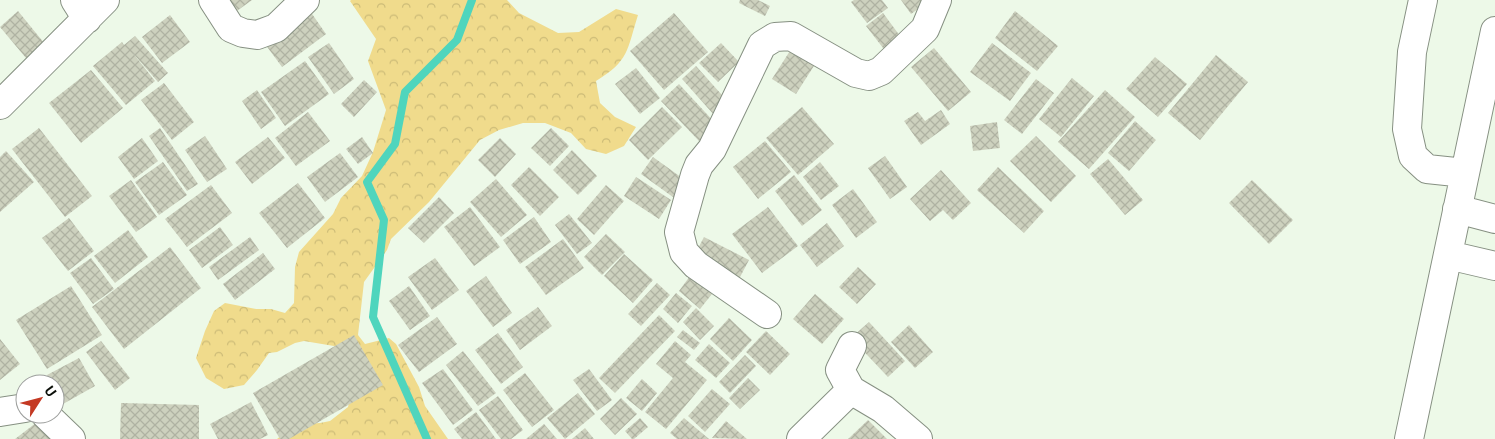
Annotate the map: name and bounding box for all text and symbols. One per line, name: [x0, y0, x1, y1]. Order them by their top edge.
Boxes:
north arrow: [15, 374, 65, 424]
text: U: [41, 383, 60, 400]

